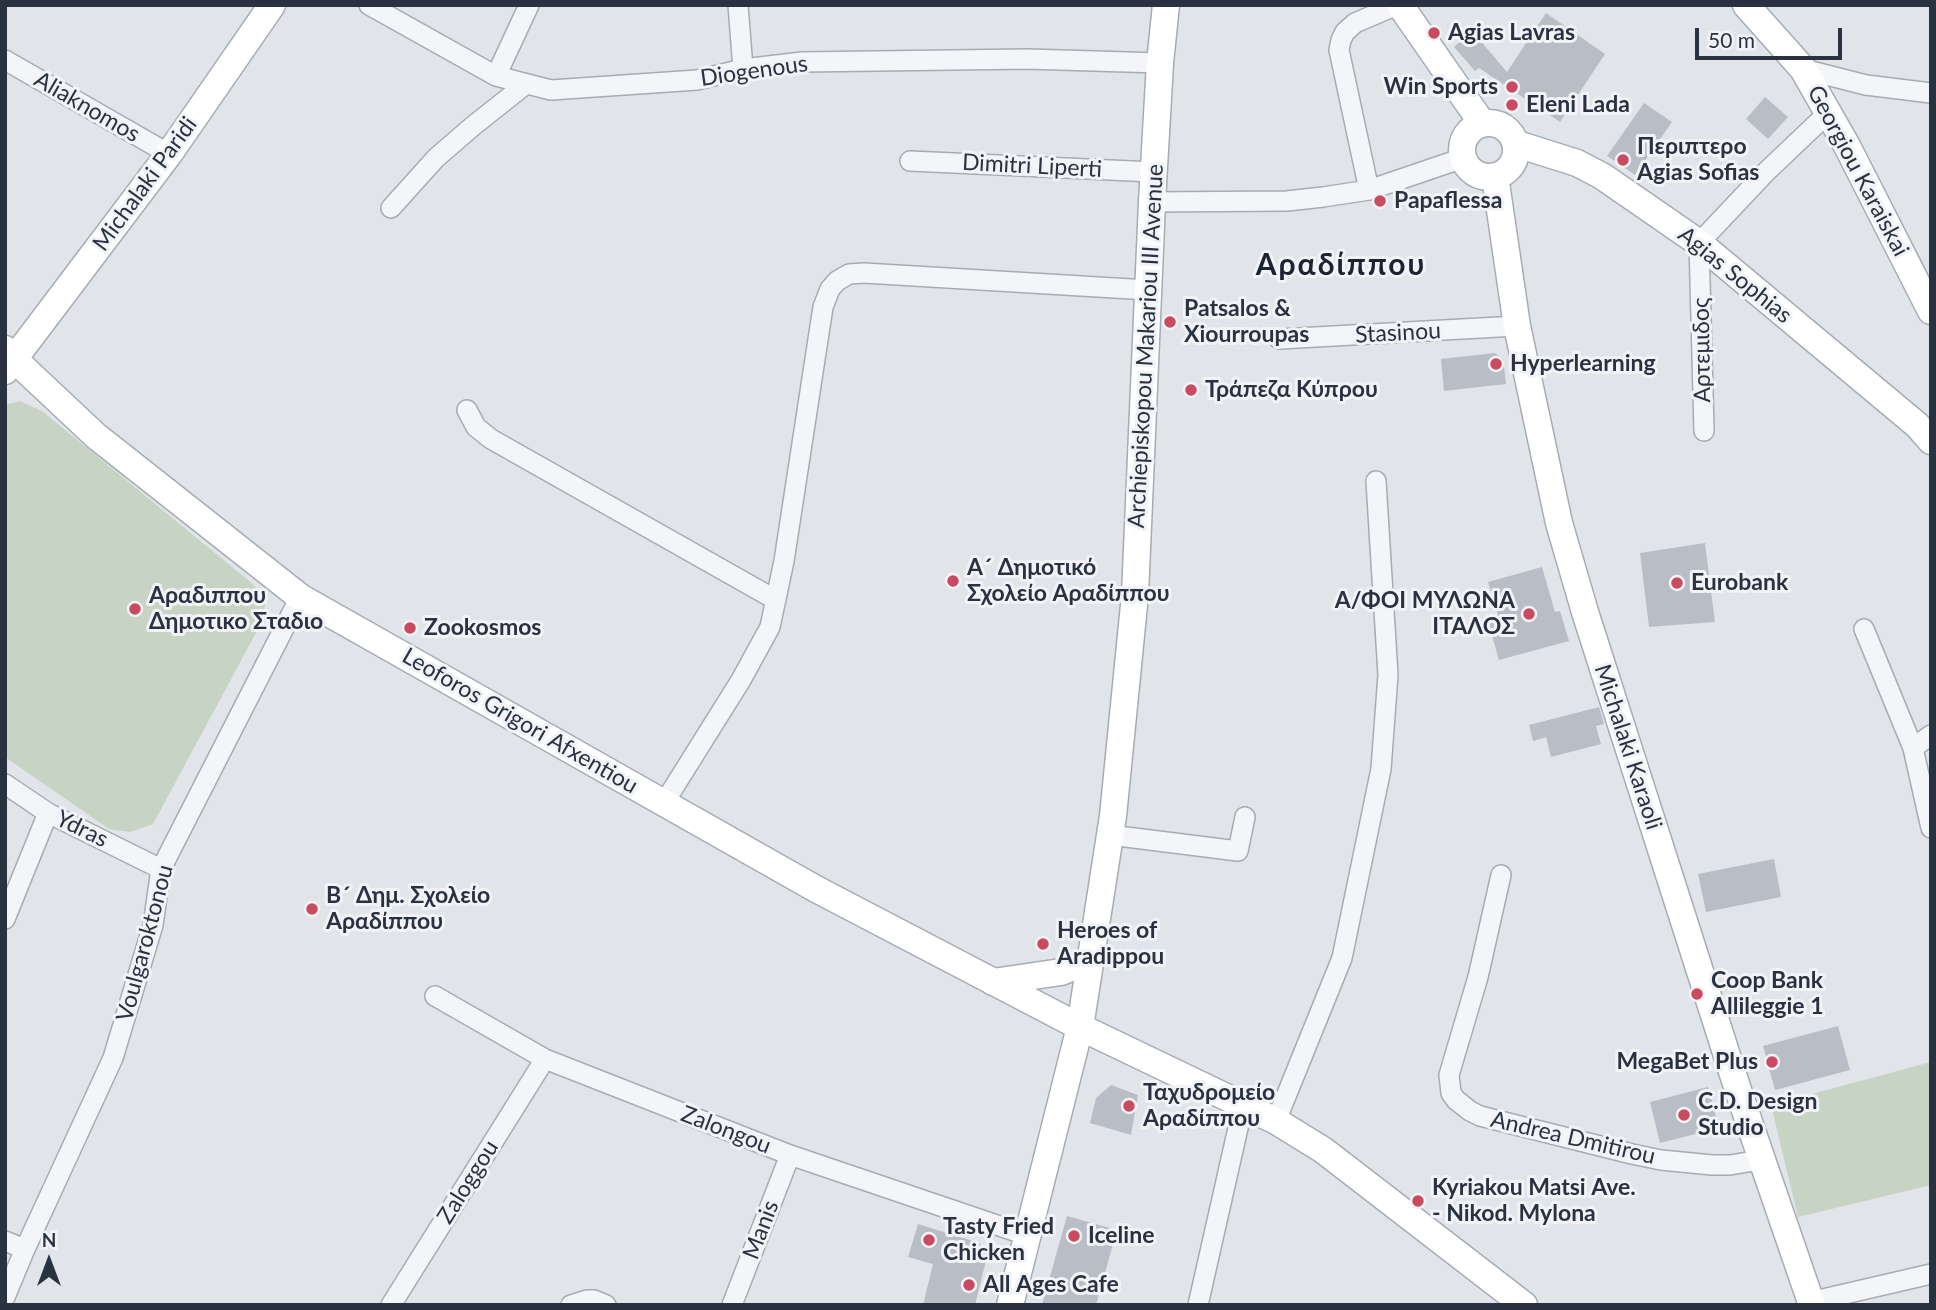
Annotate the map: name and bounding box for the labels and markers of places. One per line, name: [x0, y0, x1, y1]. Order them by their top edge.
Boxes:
place label: Agias Lavras: [1448, 19, 1575, 47]
marker: Agias Lavras: [1426, 25, 1442, 41]
place label: Win Sports: [1384, 73, 1498, 101]
marker: Win Sports: [1504, 79, 1520, 95]
place label: Eleni Lada: [1526, 91, 1630, 119]
marker: Eleni Lada: [1504, 97, 1520, 113]
place label: Περιπτερο Agias Sofias: [1637, 133, 1759, 187]
marker: Περιπτερο Agias Sofias: [1615, 152, 1631, 168]
place label: Papaflessa: [1394, 187, 1502, 215]
marker: Papaflessa: [1372, 193, 1388, 209]
place label: Patsalos & Xiourroupas: [1184, 295, 1309, 349]
marker: Patsalos & Xiourroupas: [1162, 314, 1178, 330]
place label: Hyperlearning: [1510, 350, 1656, 378]
marker: Hyperlearning: [1488, 356, 1504, 372]
place label: Τράπεζα Κύπρου: [1205, 376, 1378, 404]
marker: Τράπεζα Κύπρου: [1183, 382, 1199, 398]
place label: Α´ Δημοτικό Σχολείο Αραδίππου: [967, 554, 1170, 608]
place label: Eurobank: [1691, 569, 1788, 597]
marker: Α´ Δημοτικό Σχολείο Αραδίππου: [945, 573, 961, 589]
marker: Eurobank: [1669, 575, 1685, 591]
place label: Αραδιππου Δημοτικο Σταδιο: [149, 582, 323, 636]
place label: Α/ΦΟΙ ΜΥΛΩΝΑ ΙΤΑΛΟΣ: [1335, 587, 1515, 641]
marker: Αραδιππου Δημοτικο Σταδιο: [127, 601, 143, 617]
marker: Α/ΦΟΙ ΜΥΛΩΝΑ ΙΤΑΛΟΣ: [1521, 606, 1537, 622]
place label: Zookosmos: [424, 614, 541, 642]
marker: Zookosmos: [402, 620, 418, 636]
place label: Β´ Δημ. Σχολείο Αραδίππου: [326, 882, 490, 936]
marker: Β´ Δημ. Σχολείο Αραδίππου: [304, 901, 320, 917]
place label: Heroes of Aradippou: [1057, 917, 1164, 971]
marker: Heroes of Aradippou: [1035, 936, 1051, 952]
place label: Coop Bank Allileggie 1: [1711, 967, 1824, 1021]
marker: Coop Bank Allileggie 1: [1689, 986, 1705, 1002]
place label: MegaBet Plus: [1616, 1048, 1758, 1076]
marker: MegaBet Plus: [1764, 1054, 1780, 1070]
place label: Ταχυδρομείο Αραδίππου: [1143, 1079, 1275, 1133]
place label: C.D. Design Studio: [1698, 1088, 1817, 1142]
marker: Ταχυδρομείο Αραδίππου: [1121, 1098, 1137, 1114]
marker: C.D. Design Studio: [1676, 1107, 1692, 1123]
place label: Kyriakou Matsi Ave. - Nikod. Mylona: [1432, 1174, 1636, 1228]
marker: Kyriakou Matsi Ave. - Nikod. Mylona: [1410, 1193, 1426, 1209]
place label: Tasty Fried Chicken: [943, 1213, 1054, 1267]
place label: Iceline: [1088, 1222, 1154, 1250]
marker: Iceline: [1066, 1228, 1082, 1244]
marker: Tasty Fried Chicken: [921, 1232, 937, 1248]
place label: All Ages Cafe: [983, 1271, 1119, 1299]
marker: All Ages Cafe: [961, 1277, 977, 1293]

